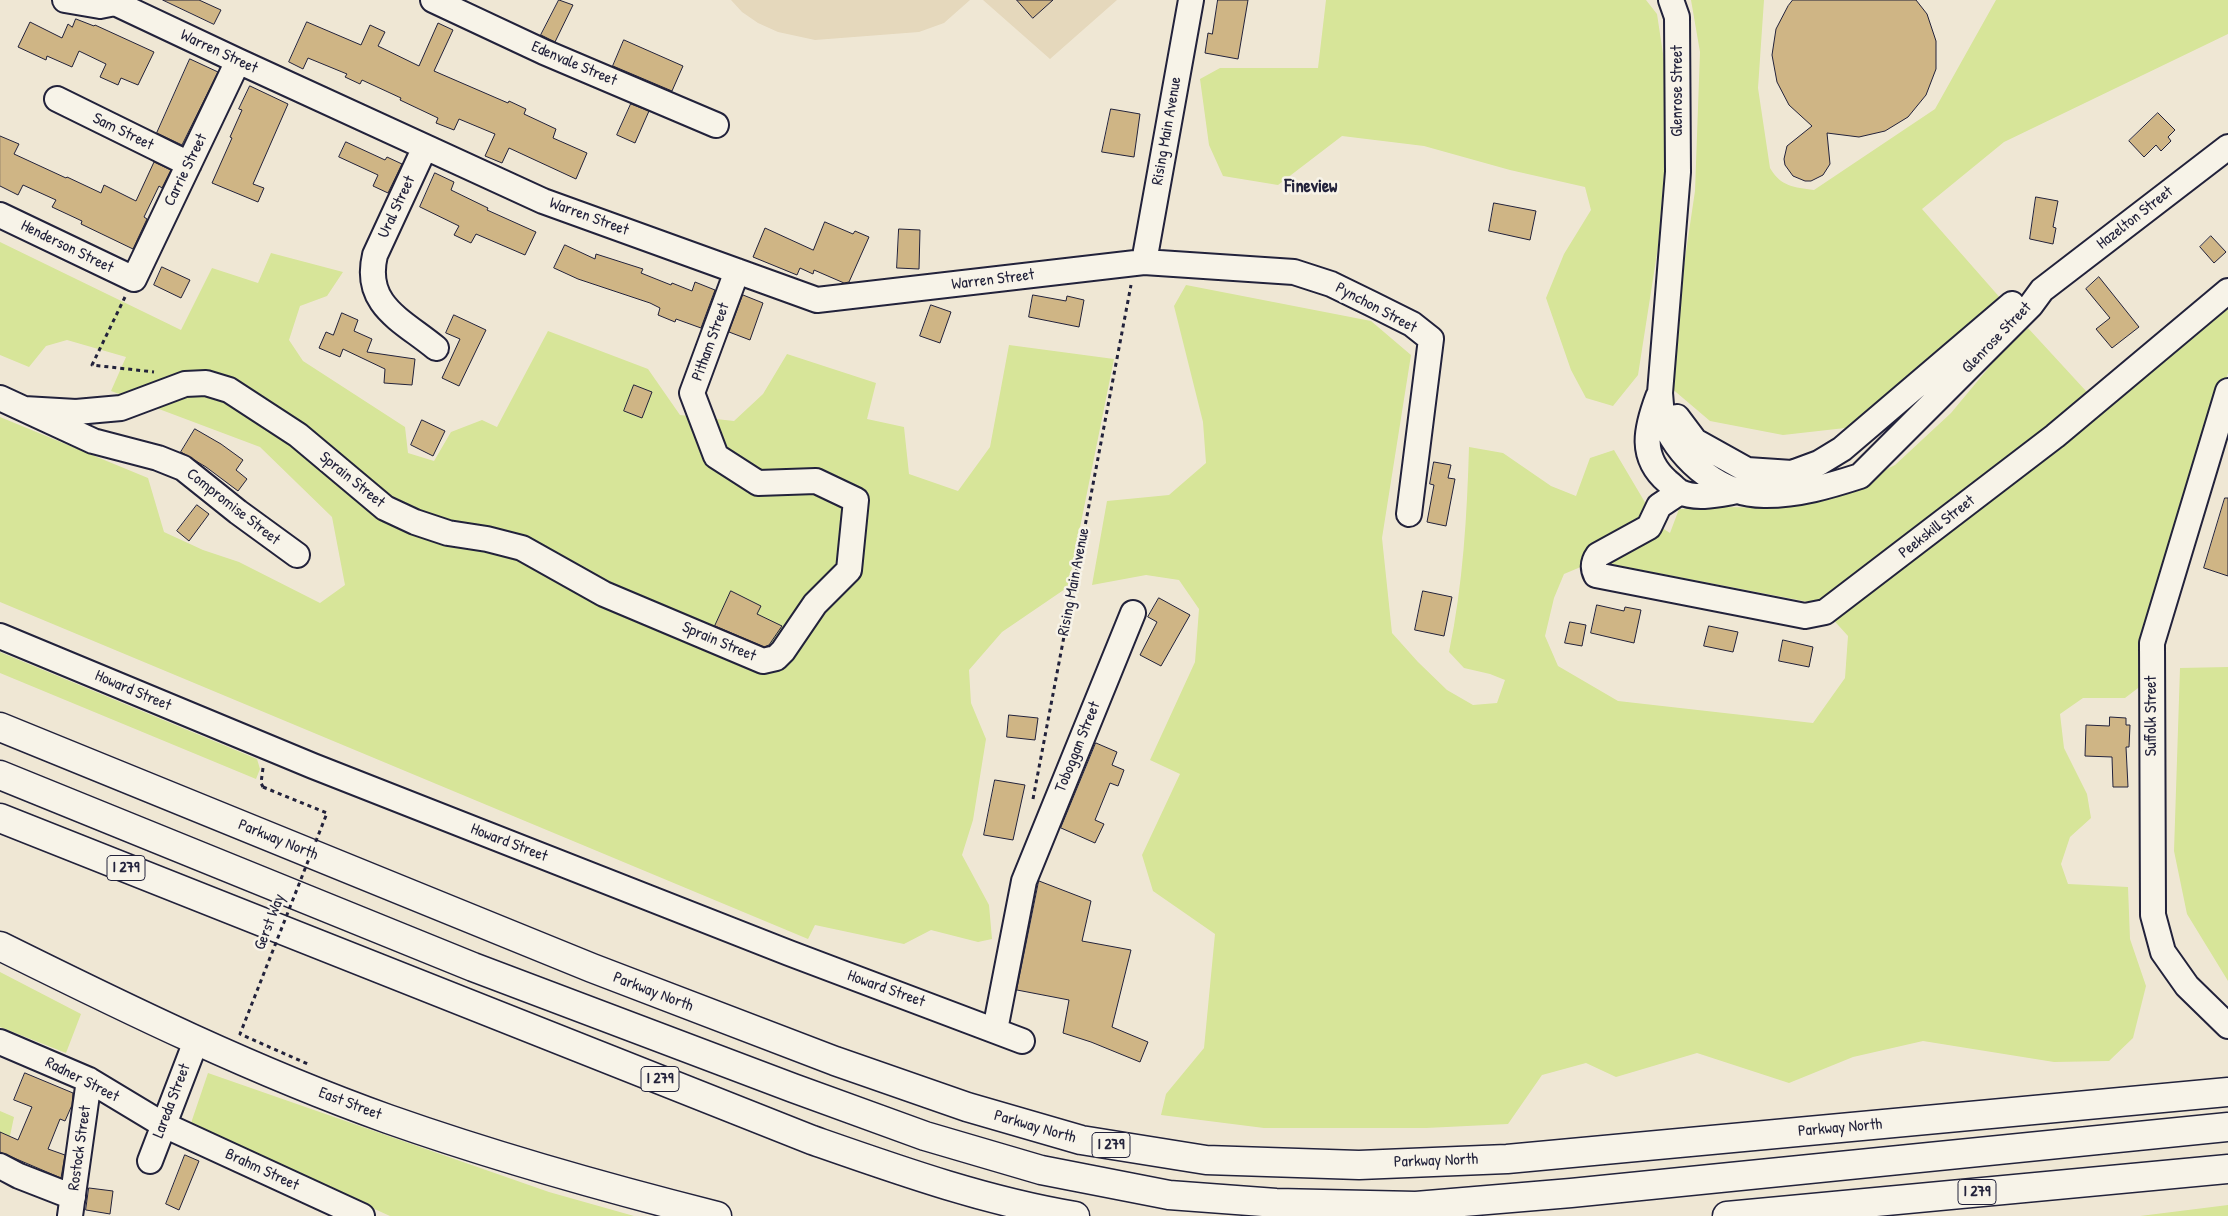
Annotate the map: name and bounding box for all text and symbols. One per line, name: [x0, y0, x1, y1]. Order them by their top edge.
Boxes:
street label: Warren Street: [177, 26, 261, 78]
street label: Edenvale Street: [528, 37, 620, 91]
street label: Glenrose Street: [1668, 45, 1688, 137]
street label: Rising Main Avenue: [1148, 75, 1186, 187]
street label: Sam Street: [89, 109, 157, 155]
street label: Carrie Street: [160, 131, 212, 209]
street label: Ural Street: [374, 173, 420, 241]
district label: Fineview: [1285, 176, 1337, 198]
street label: Hazelton Street: [2093, 182, 2177, 254]
street label: Warren Street: [547, 194, 631, 240]
street label: Henderson Street: [18, 216, 116, 278]
street label: Warren Street: [951, 265, 1035, 295]
street label: Pynchon Street: [1332, 279, 1420, 337]
street label: Glenrose Street: [1958, 298, 2036, 378]
street label: Pitham Street: [688, 300, 734, 384]
street label: Sprain Street: [316, 448, 388, 512]
street label: Compromise Street: [182, 465, 284, 549]
street label: Peekskill Street: [1895, 491, 1979, 563]
street label: Rising Main Avenue: [1054, 526, 1094, 638]
street label: Sprain Street: [679, 618, 759, 666]
street label: Howard Street: [92, 666, 174, 716]
street label: Suffolk Street: [2142, 676, 2162, 756]
street label: Toboggan Street: [1051, 699, 1105, 795]
street label: Parkway North: [235, 815, 321, 865]
street label: Howard Street: [468, 820, 550, 866]
road number: I 279: [107, 856, 145, 880]
street label: Gerst Way: [251, 891, 289, 953]
street label: Howard Street: [845, 966, 927, 1012]
street label: Parkway North: [610, 968, 696, 1016]
street label: Radner Street: [42, 1053, 122, 1107]
street label: Lareda Street: [149, 1061, 195, 1141]
road number: I 279: [641, 1066, 679, 1092]
street label: East Street: [316, 1083, 384, 1125]
street label: Rostock Street: [65, 1104, 95, 1192]
street label: Parkway North: [992, 1106, 1078, 1148]
street label: Parkway North: [1797, 1115, 1883, 1141]
road number: I 279: [1092, 1132, 1130, 1158]
street label: Brahm Street: [222, 1145, 302, 1195]
street label: Parkway North: [1394, 1150, 1478, 1172]
road number: I 279: [1958, 1180, 1996, 1204]

